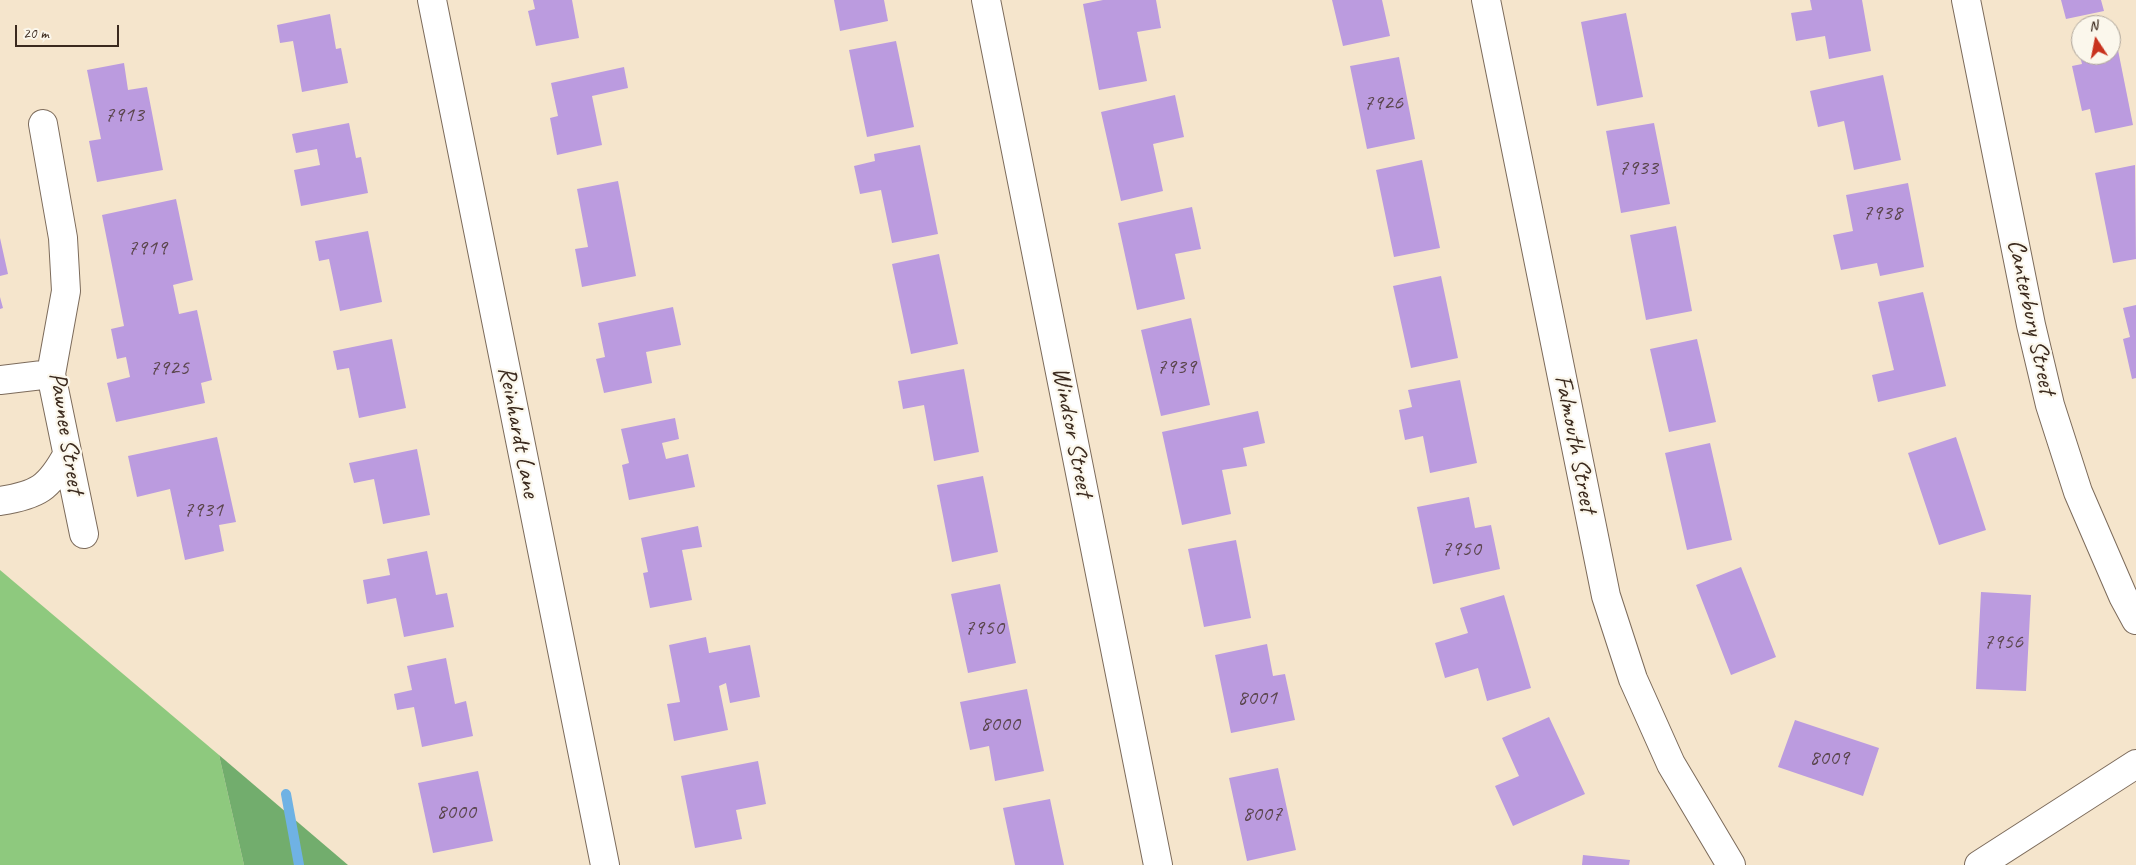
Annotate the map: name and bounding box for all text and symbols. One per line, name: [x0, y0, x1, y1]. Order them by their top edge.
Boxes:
scale bar: [18, 15, 121, 47]
north arrow: [2071, 15, 2121, 65]
text: N: [2087, 17, 2099, 35]
text: 20 m: [23, 24, 49, 43]
house number: 7926: [1363, 90, 1403, 116]
house number: 7913: [104, 102, 144, 128]
house number: 7933: [1618, 155, 1658, 181]
house number: 7938: [1862, 200, 1902, 226]
house number: 7919: [127, 235, 167, 261]
street label: Canterbury Street: [2000, 237, 2062, 397]
house number: 7939: [1156, 354, 1196, 380]
house number: 7925: [149, 355, 189, 381]
street label: Reinhardt Lane: [491, 364, 545, 500]
street label: Windsor Street: [1045, 365, 1099, 499]
street label: Pawnee Street: [42, 370, 90, 496]
street label: Falmouth Street: [1547, 373, 1603, 515]
house number: 7931: [183, 497, 223, 523]
house number: 7950: [1441, 536, 1481, 562]
house number: 7950: [964, 615, 1004, 641]
house number: 7956: [1983, 629, 2023, 655]
house number: 8001: [1237, 685, 1277, 711]
house number: 8000: [980, 711, 1020, 737]
house number: 8009: [1809, 745, 1849, 771]
house number: 8000: [436, 799, 476, 825]
house number: 8007: [1242, 801, 1282, 827]

